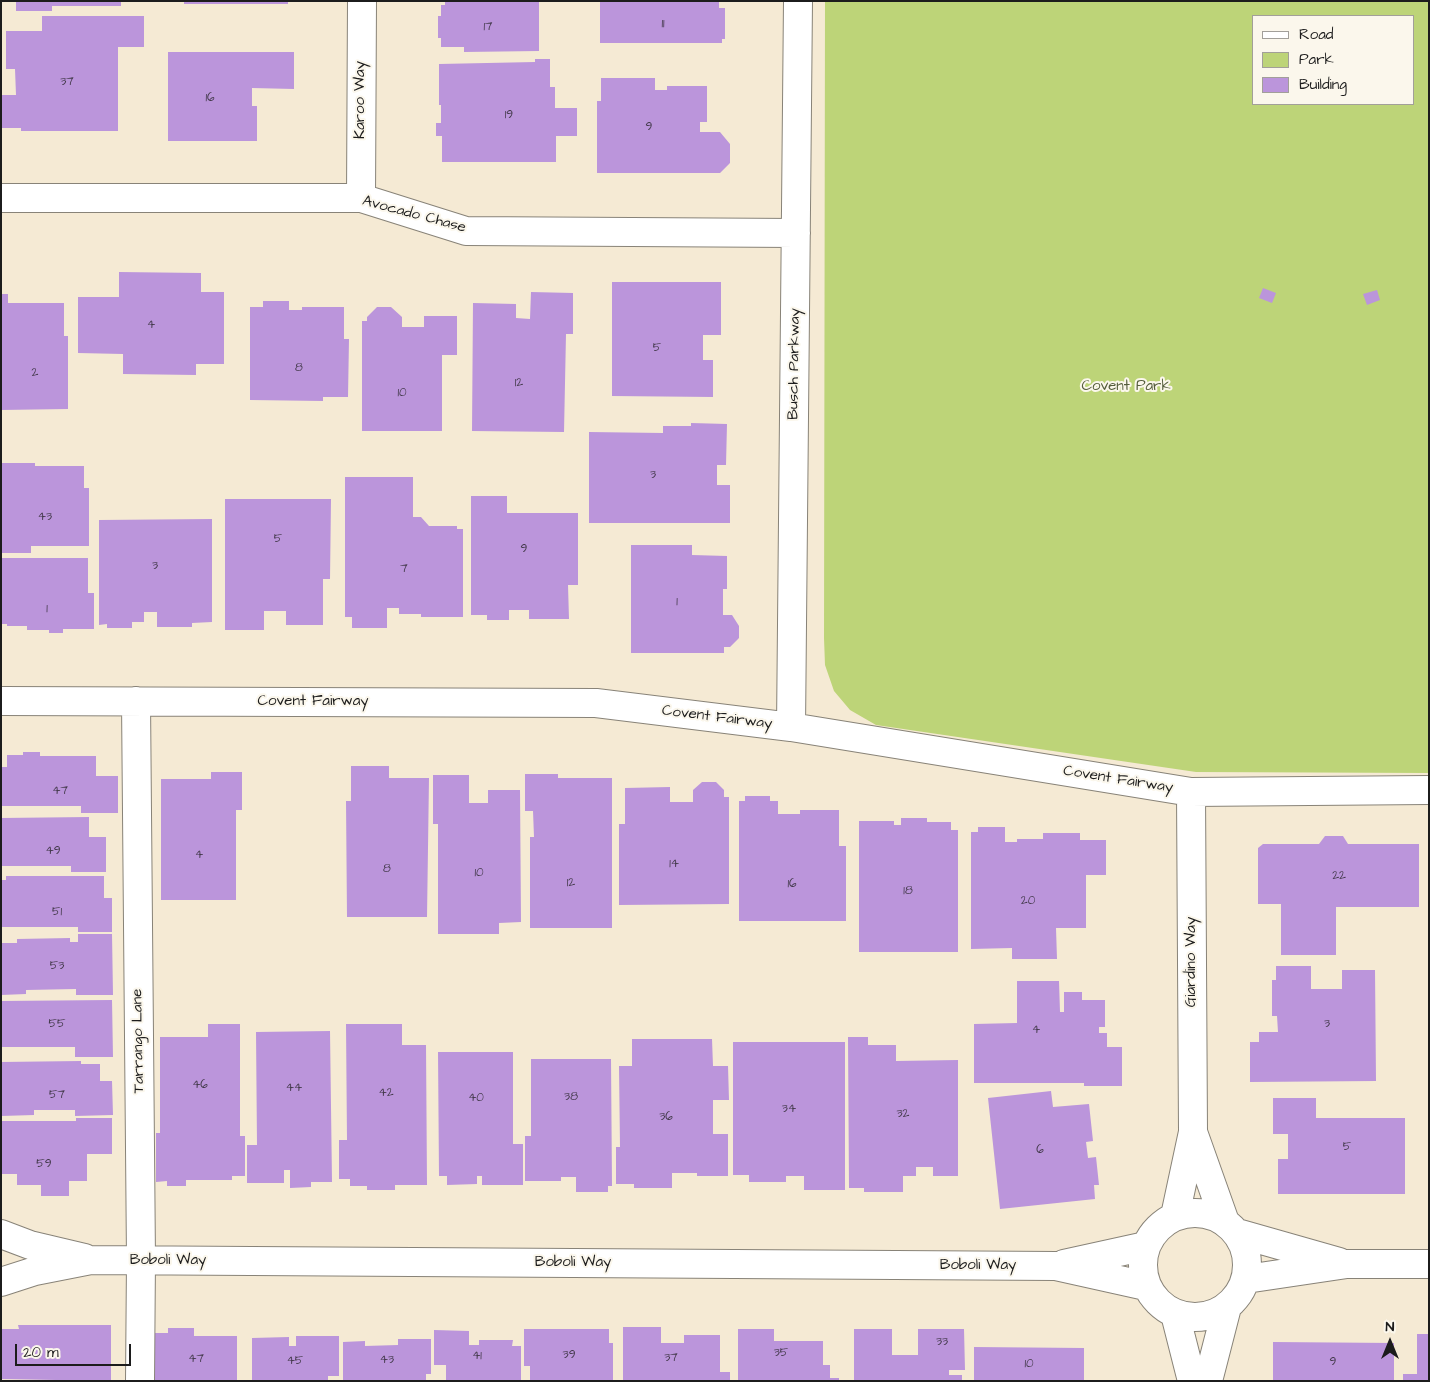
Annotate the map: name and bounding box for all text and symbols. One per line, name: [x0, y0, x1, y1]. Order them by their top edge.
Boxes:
legend: [1252, 15, 1415, 105]
house number: 11: [661, 17, 665, 31]
house number: 17: [484, 20, 492, 34]
text: Road: [1299, 24, 1333, 45]
text: Park: [1299, 49, 1334, 70]
street label: Karoo Way: [352, 61, 370, 139]
text: Building: [1299, 74, 1347, 95]
house number: 37: [60, 75, 74, 89]
house number: 16: [205, 91, 215, 105]
house number: 19: [505, 108, 513, 122]
house number: 9: [646, 120, 652, 134]
street label: Avocado Chase: [360, 193, 468, 237]
street label: Busch Parkway: [785, 308, 805, 420]
house number: 4: [147, 318, 155, 332]
house number: 5: [653, 341, 661, 355]
house number: 8: [295, 361, 303, 375]
house number: 2: [32, 366, 38, 380]
house number: 12: [515, 376, 523, 390]
park label: Covent Park: [1081, 378, 1171, 396]
house number: 10: [397, 386, 407, 400]
house number: 3: [650, 468, 656, 482]
house number: 43: [38, 510, 52, 524]
house number: 5: [274, 532, 282, 546]
house number: 9: [521, 542, 527, 556]
house number: 3: [152, 559, 158, 573]
house number: 7: [400, 562, 408, 576]
house number: 1: [676, 595, 678, 609]
house number: 1: [46, 602, 48, 616]
street label: Covent Fairway: [257, 693, 369, 711]
street label: Covent Fairway: [661, 702, 773, 734]
street label: Covent Fairway: [1062, 762, 1174, 798]
house number: 47: [52, 784, 68, 798]
house number: 49: [46, 844, 60, 858]
house number: 4: [195, 848, 203, 862]
house number: 14: [669, 857, 679, 871]
house number: 8: [383, 862, 391, 876]
house number: 10: [474, 866, 484, 880]
house number: 22: [1332, 869, 1346, 883]
house number: 12: [567, 876, 575, 890]
house number: 16: [787, 877, 797, 891]
house number: 18: [903, 884, 913, 898]
house number: 20: [1021, 894, 1035, 908]
house number: 51: [52, 905, 62, 919]
street label: Giardino Way: [1183, 917, 1201, 1007]
house number: 53: [50, 959, 64, 973]
street label: Tarrango Lane: [129, 989, 149, 1093]
house number: 55: [49, 1017, 65, 1031]
house number: 3: [1324, 1017, 1330, 1031]
house number: 4: [1032, 1023, 1040, 1037]
house number: 46: [192, 1078, 208, 1092]
house number: 44: [286, 1081, 302, 1095]
house number: 42: [378, 1086, 394, 1100]
house number: 57: [49, 1088, 65, 1102]
house number: 38: [564, 1090, 578, 1104]
house number: 40: [468, 1091, 484, 1105]
house number: 34: [782, 1102, 796, 1116]
house number: 32: [897, 1107, 909, 1121]
house number: 36: [659, 1110, 673, 1124]
house number: 5: [1343, 1140, 1351, 1154]
house number: 6: [1036, 1143, 1044, 1157]
house number: 59: [36, 1157, 52, 1171]
street label: Boboli Way: [130, 1252, 206, 1270]
street label: Boboli Way: [535, 1254, 611, 1272]
street label: Boboli Way: [940, 1257, 1016, 1275]
north arrow: [1365, 1317, 1415, 1367]
text: N: [1386, 1317, 1394, 1337]
scale bar: [18, 1334, 134, 1366]
house number: 33: [936, 1335, 948, 1349]
text: 20 m: [23, 1342, 59, 1363]
house number: 35: [774, 1346, 788, 1360]
house number: 39: [563, 1348, 575, 1362]
house number: 41: [472, 1349, 482, 1363]
house number: 37: [664, 1351, 678, 1365]
house number: 47: [188, 1352, 204, 1366]
house number: 43: [380, 1353, 394, 1367]
house number: 45: [287, 1354, 303, 1368]
house number: 9: [1330, 1355, 1336, 1369]
house number: 10: [1024, 1357, 1034, 1371]

